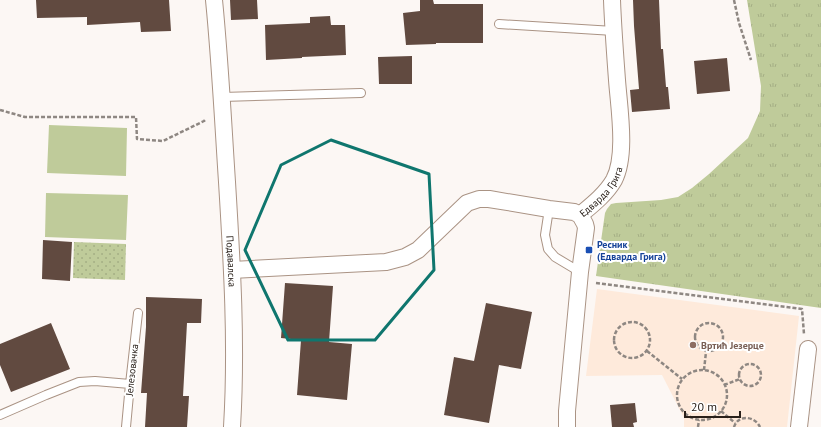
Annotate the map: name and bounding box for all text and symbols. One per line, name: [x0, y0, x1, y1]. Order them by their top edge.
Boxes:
street label: Едварда Грига: [576, 165, 625, 219]
street label: Подавалска: [224, 235, 239, 287]
place label: Ресник (Едварда Грига): [597, 238, 666, 263]
marker: Ресник (Едварда Грига): [584, 245, 594, 255]
place label: Вртић Језерце: [701, 339, 764, 352]
marker: Вртић Језерце: [688, 340, 698, 350]
street label: Јелезовачка: [123, 343, 141, 398]
scale bar: [685, 393, 740, 419]
text: 20 m: [691, 399, 717, 414]

